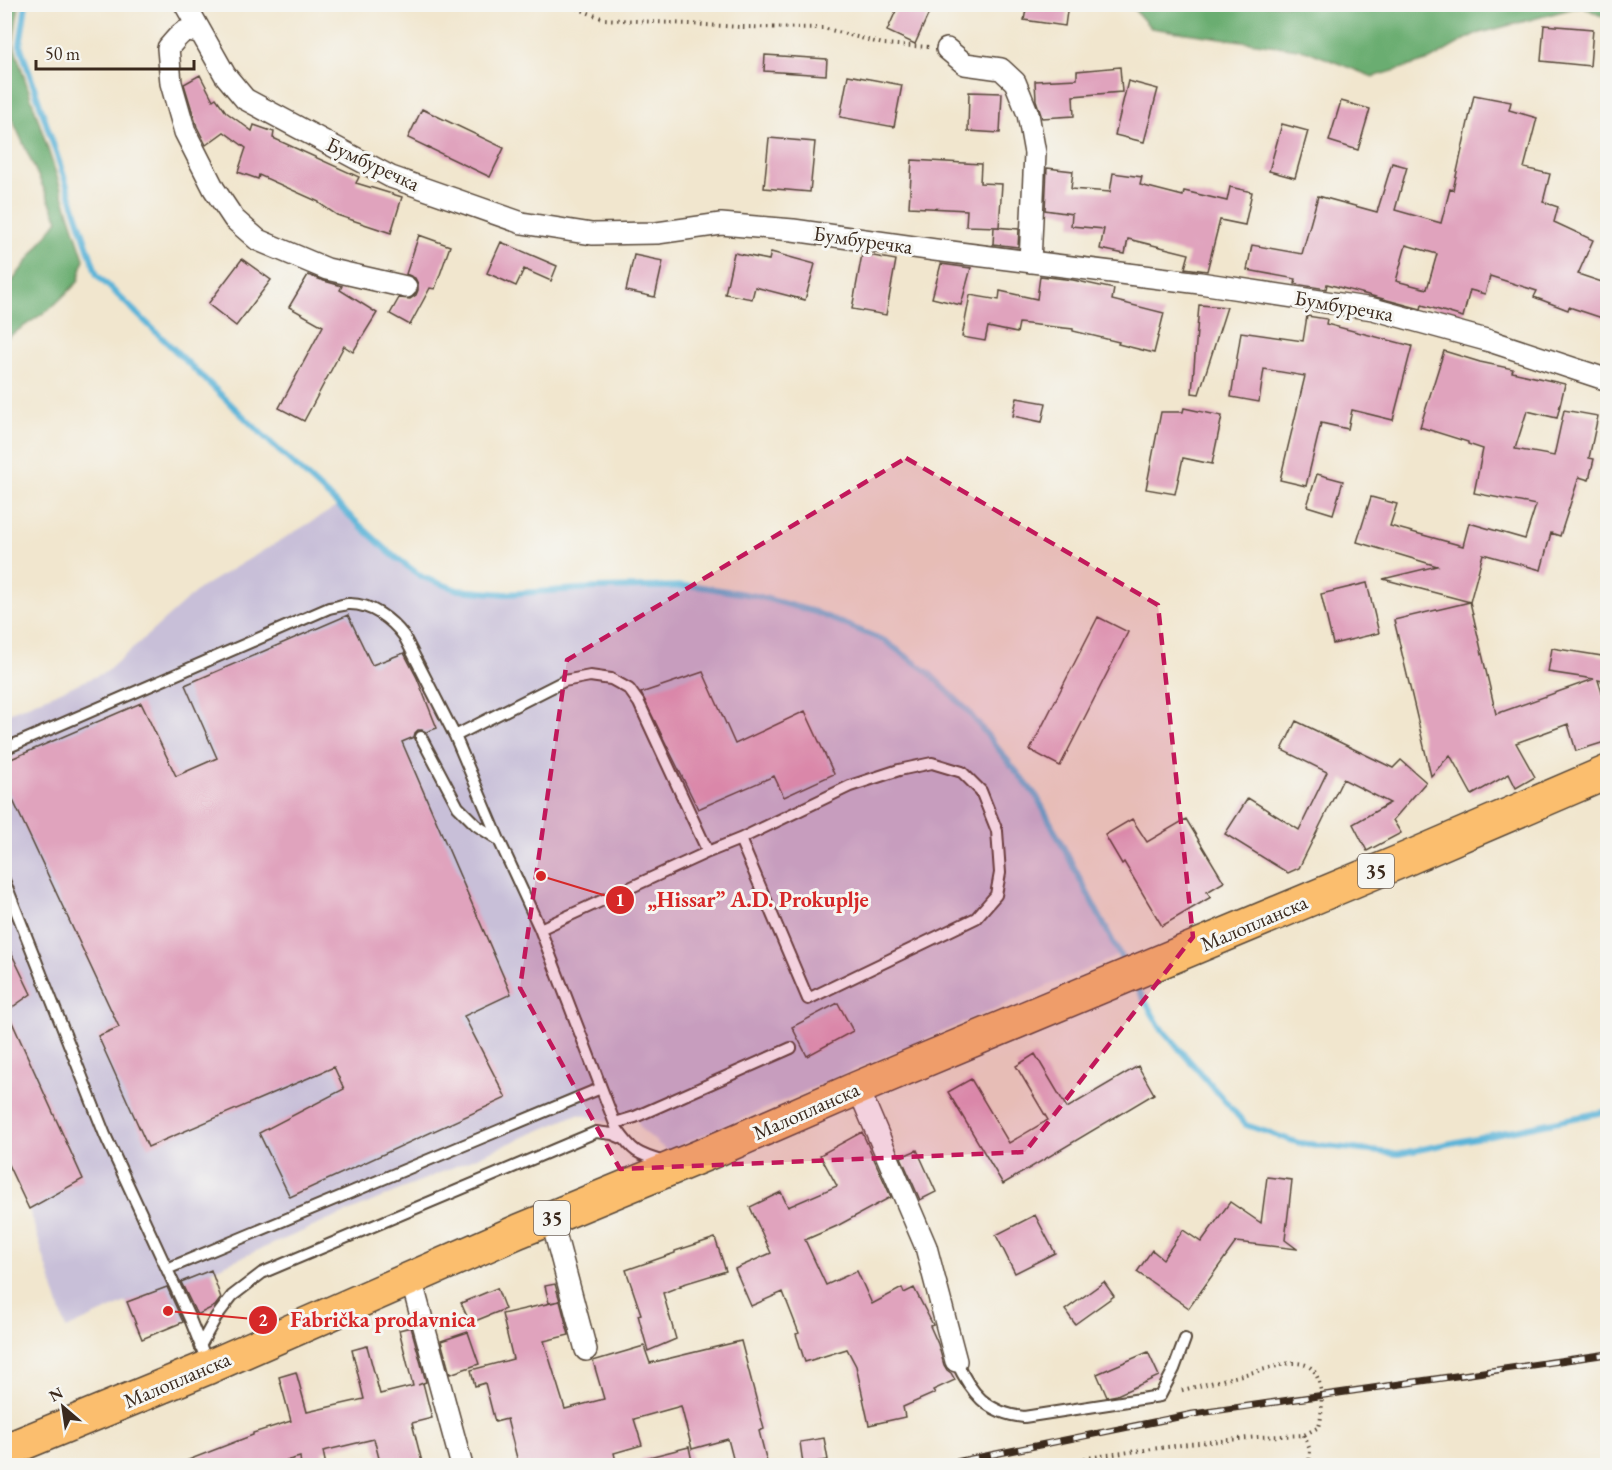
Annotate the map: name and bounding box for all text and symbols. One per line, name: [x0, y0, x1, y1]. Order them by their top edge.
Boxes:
scale bar: [36, 33, 194, 71]
text: 50 m: [45, 42, 80, 65]
street label: Бумбуречка: [322, 130, 425, 197]
street label: Бумбуречка: [812, 219, 915, 260]
street label: Бумбуречка: [1293, 284, 1396, 328]
road number: 35: [1358, 854, 1394, 888]
callout: „Hissar” A.D. Prokuplje: [605, 880, 881, 920]
text: „Hissar” A.D. Prokuplje: [647, 885, 869, 914]
text: 1: [615, 888, 625, 911]
street label: Малопланска: [1196, 888, 1312, 957]
street label: Малопланска: [748, 1075, 864, 1146]
road number: 35: [534, 1201, 570, 1235]
callout: Fabrička prodavnica: [248, 1300, 488, 1340]
text: Fabrička prodavnica: [290, 1305, 476, 1334]
text: 2: [258, 1308, 268, 1331]
street label: Малопланска: [119, 1345, 235, 1414]
north arrow: [33, 1377, 93, 1437]
text: N: [45, 1382, 67, 1407]

